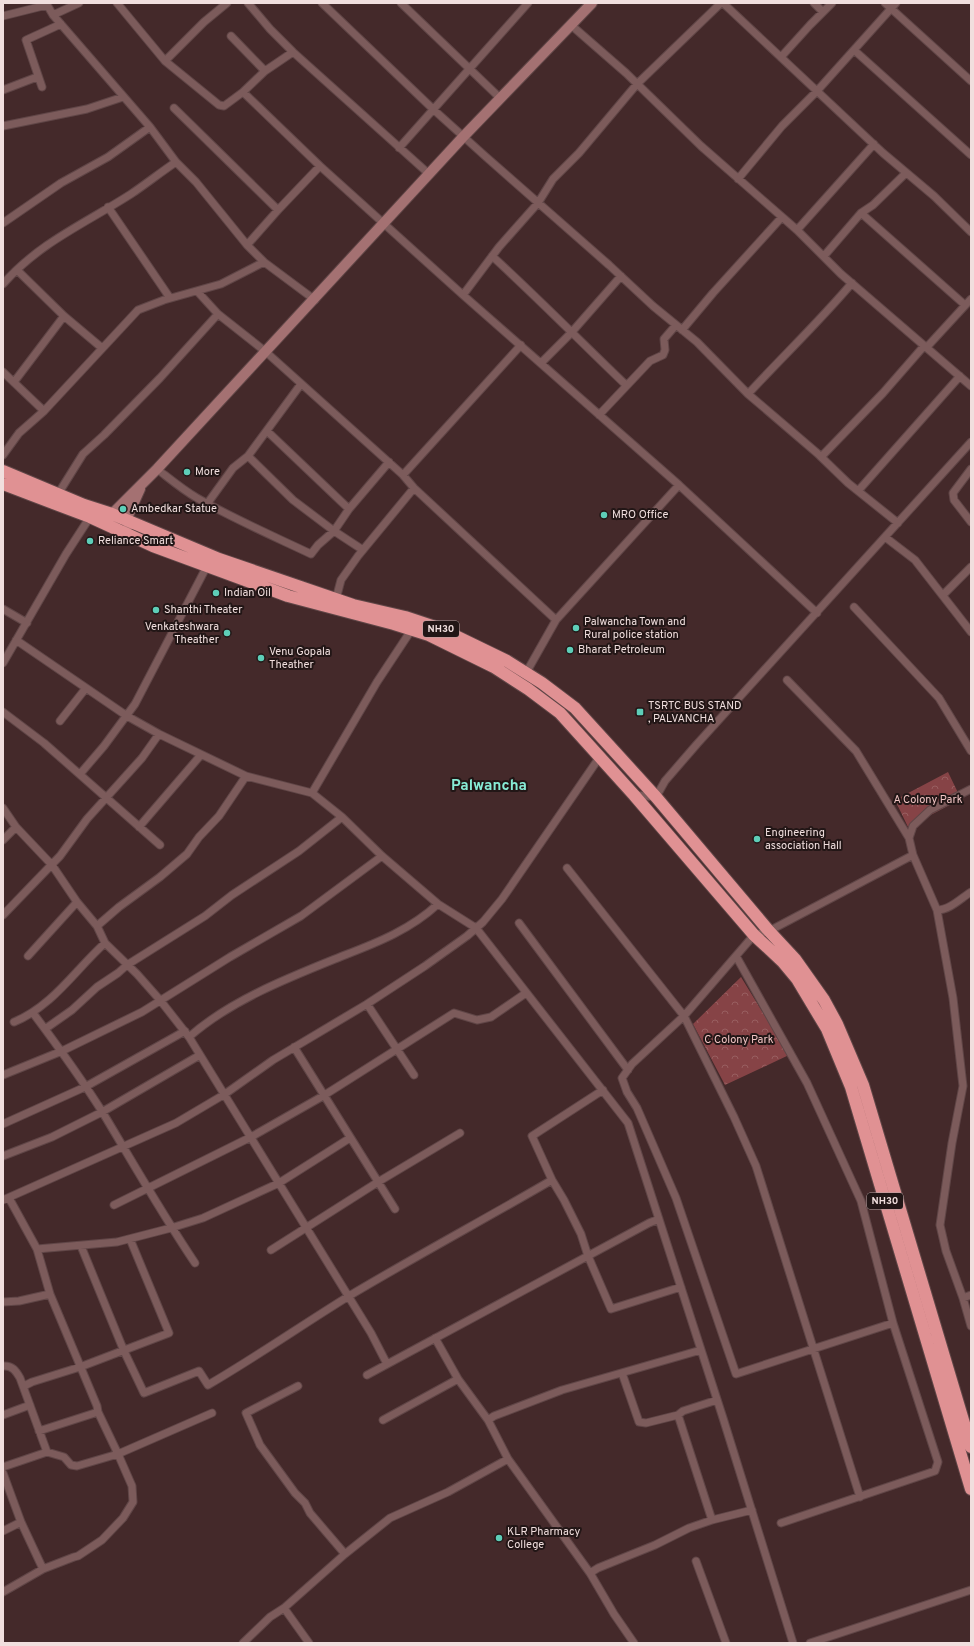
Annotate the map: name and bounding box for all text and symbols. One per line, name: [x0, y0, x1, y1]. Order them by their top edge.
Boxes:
place label: More: [195, 465, 220, 479]
marker: More: [182, 467, 192, 477]
place label: Ambedkar Statue: [131, 502, 217, 516]
marker: Ambedkar Statue: [118, 504, 128, 514]
place label: MRO Office: [612, 508, 669, 522]
marker: MRO Office: [599, 510, 609, 520]
place label: Reliance Smart: [98, 534, 174, 548]
marker: Reliance Smart: [85, 536, 95, 546]
place label: Indian Oil: [224, 586, 271, 600]
marker: Indian Oil: [211, 588, 221, 598]
place label: Shanthi Theater: [164, 603, 243, 617]
marker: Shanthi Theater: [151, 605, 161, 615]
place label: Palwancha Town and Rural police station: [584, 615, 686, 642]
place label: Venkateshwara Theather: [145, 620, 220, 647]
road number: NH30: [423, 621, 459, 637]
marker: Palwancha Town and Rural police station: [571, 623, 581, 633]
marker: Venkateshwara Theather: [222, 628, 232, 638]
place label: Bharat Petroleum: [578, 643, 665, 657]
place label: Venu Gopala Theather: [269, 645, 331, 672]
marker: Bharat Petroleum: [565, 645, 575, 655]
marker: Venu Gopala Theather: [256, 653, 266, 663]
place label: TSRTC BUS STAND , PALVANCHA: [648, 699, 742, 726]
marker: TSRTC BUS STAND , PALVANCHA: [635, 707, 645, 717]
district label: Palwancha: [451, 777, 527, 796]
park label: A Colony Park: [893, 793, 963, 807]
place label: Engineering association Hall: [765, 826, 842, 853]
marker: Engineering association Hall: [752, 834, 762, 844]
park label: C Colony Park: [704, 1033, 774, 1047]
road number: NH30: [867, 1193, 903, 1209]
place label: KLR Pharmacy College: [507, 1525, 581, 1552]
marker: KLR Pharmacy College: [494, 1533, 504, 1543]

